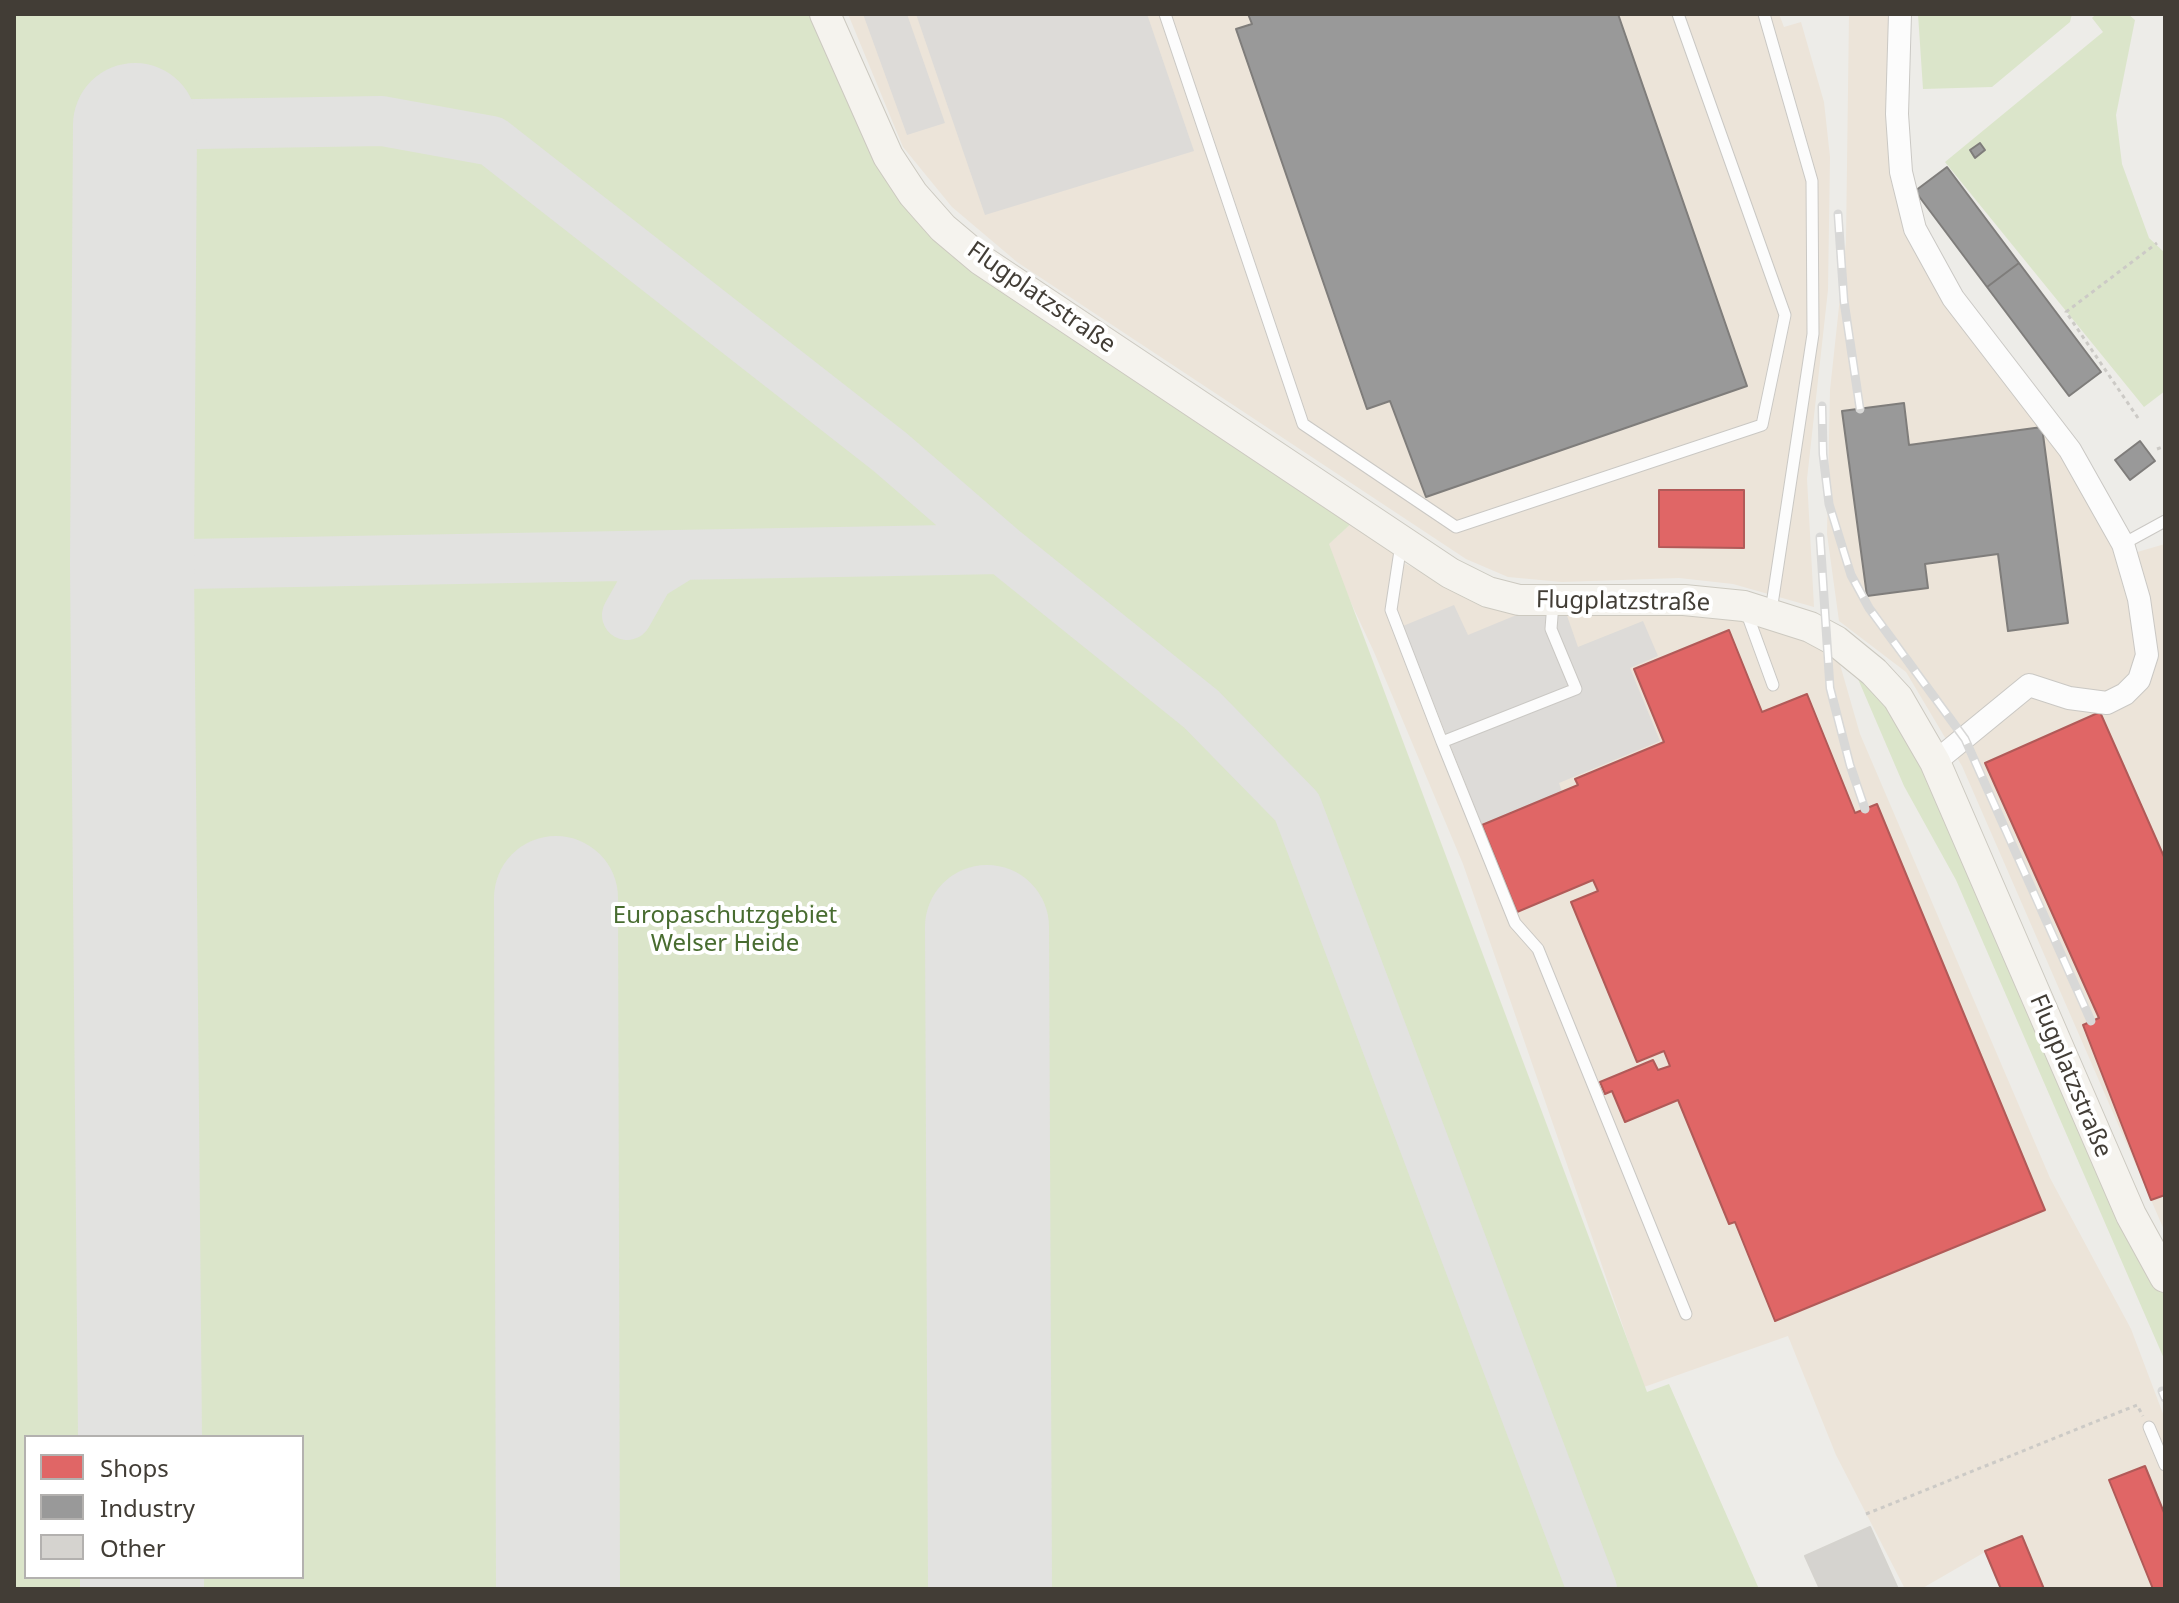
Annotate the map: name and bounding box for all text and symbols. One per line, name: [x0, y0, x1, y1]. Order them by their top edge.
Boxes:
street label: Flugplatzstraße: [961, 236, 1121, 360]
street label: Flugplatzstraße: [1536, 586, 1710, 618]
park label: Europaschutzgebiet Welser Heide: [613, 902, 837, 958]
street label: Flugplatzstraße: [2023, 990, 2117, 1162]
legend: [24, 1435, 304, 1579]
text: Shops: [100, 1451, 169, 1484]
text: Industry: [100, 1491, 195, 1524]
text: Other: [100, 1531, 166, 1564]

